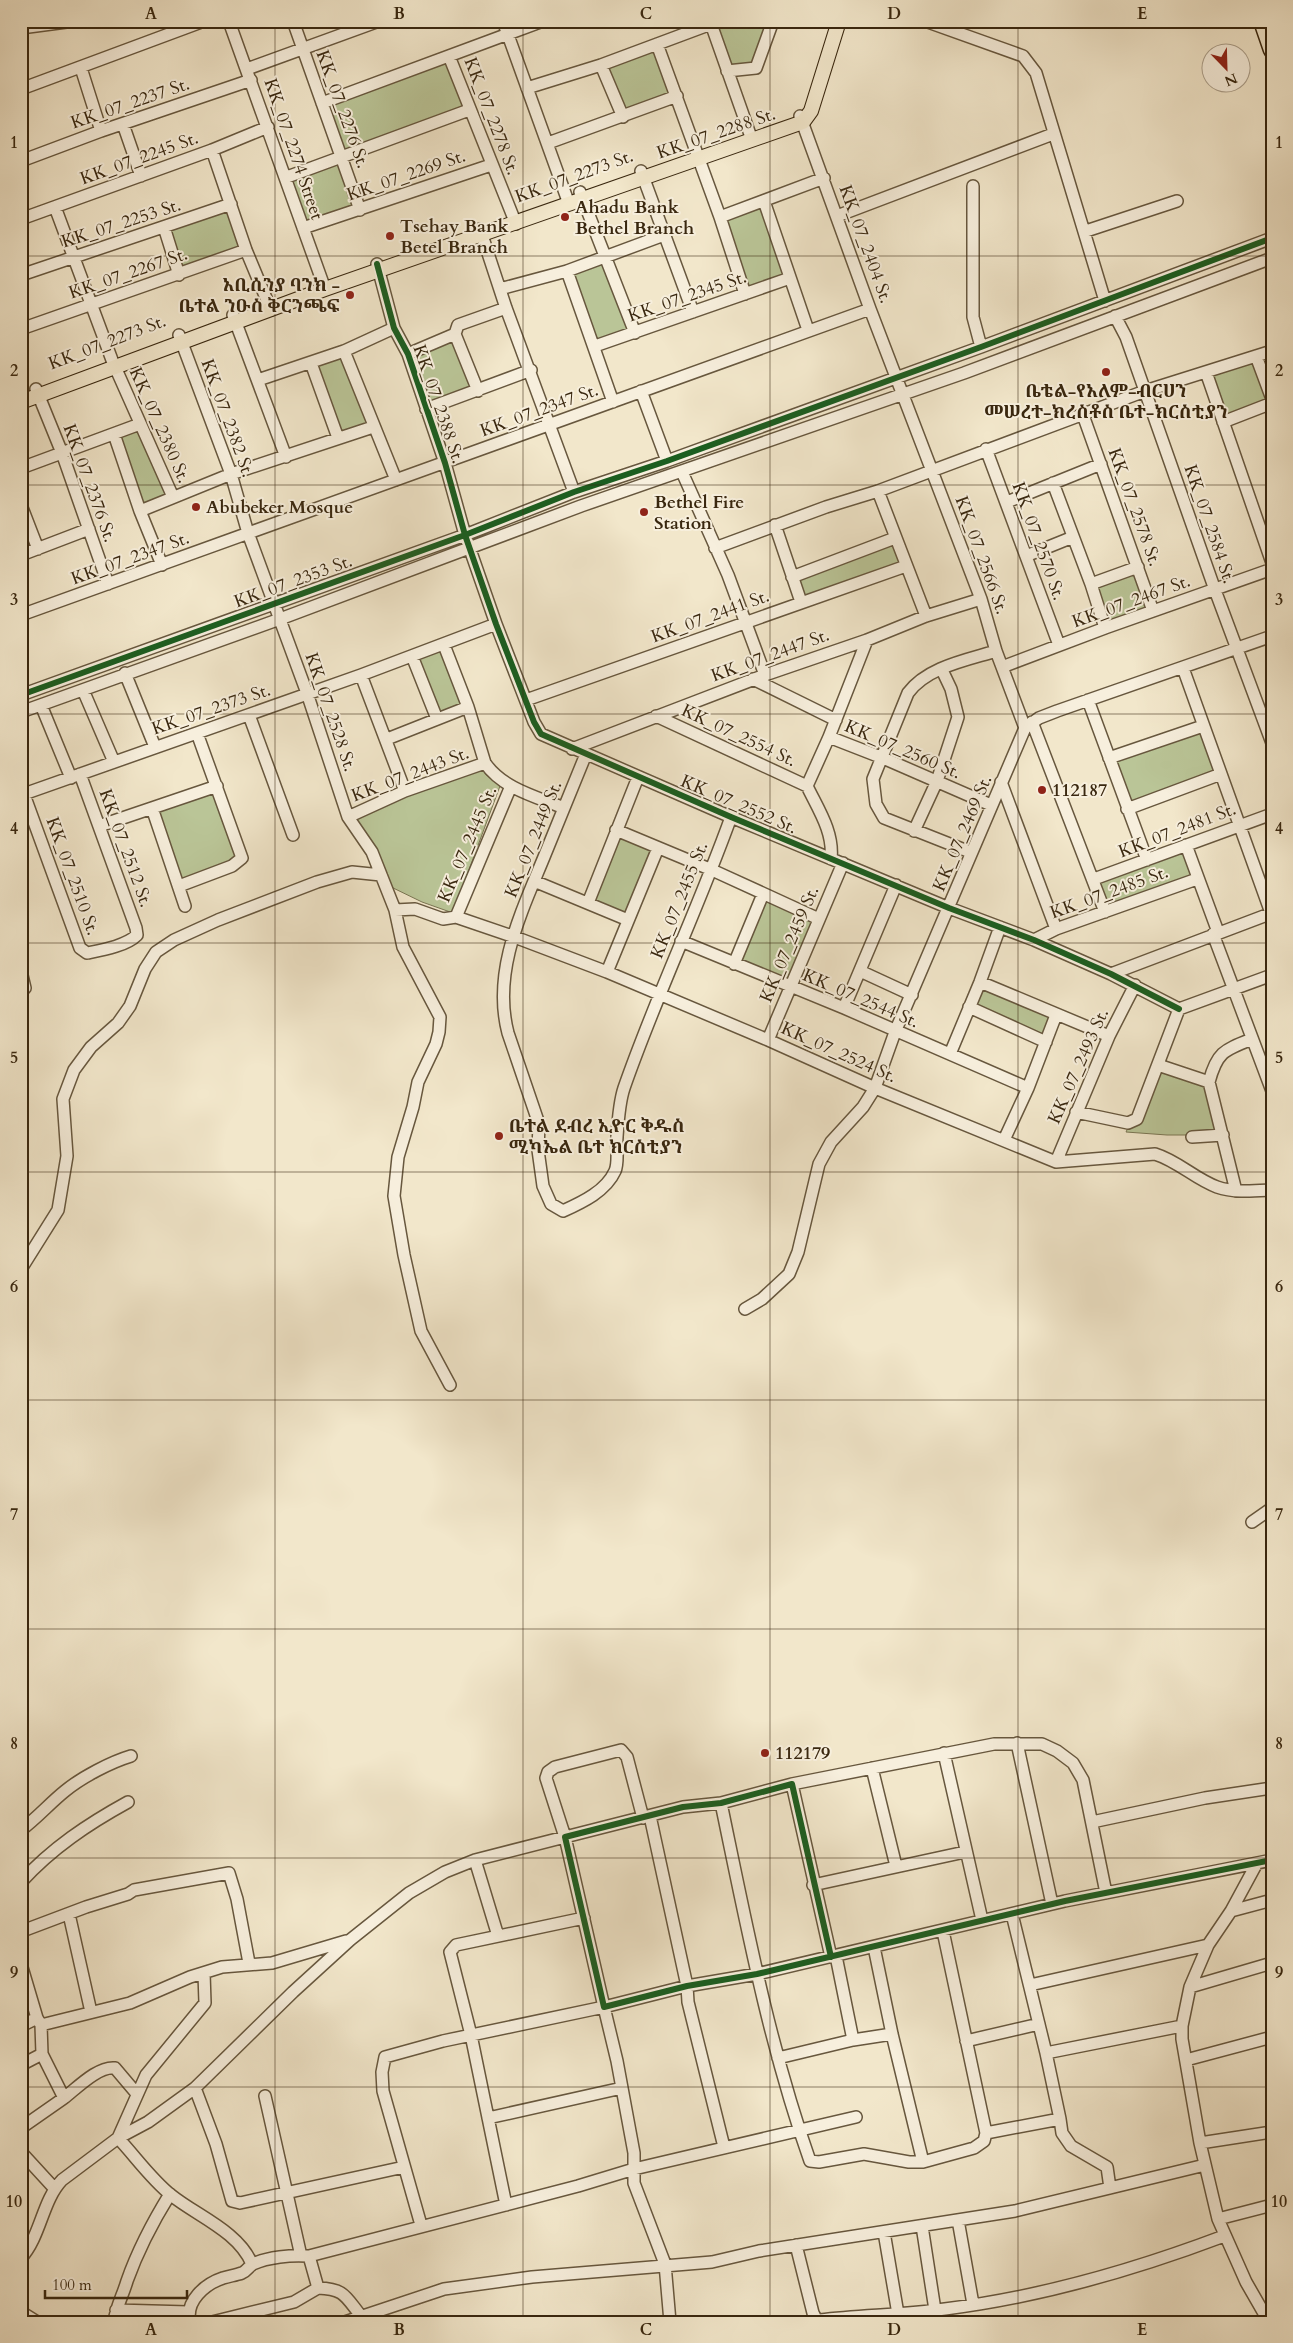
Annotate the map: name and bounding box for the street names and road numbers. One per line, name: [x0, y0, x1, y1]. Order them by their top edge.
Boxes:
street label: KK_07_2276 St.: [310, 47, 375, 172]
street label: KK_07_2278 St.: [458, 54, 525, 179]
street label: KK_07_2237 St.: [67, 71, 193, 135]
street label: KK_07_2274 Street: [258, 75, 330, 224]
street label: KK_07_2288 St.: [653, 101, 779, 165]
street label: KK_07_2245 St.: [77, 126, 202, 191]
street label: KK_07_2269 St.: [343, 143, 469, 207]
street label: KK_07_2273 St.: [512, 144, 637, 209]
street label: KK_07_2404 St.: [833, 182, 898, 307]
street label: KK_07_2253 St.: [58, 192, 184, 255]
street label: KK_07_2267 St.: [65, 241, 191, 305]
street label: KK_07_2345 St.: [624, 264, 750, 328]
street label: KK_07_2273 St.: [45, 309, 170, 376]
street label: KK_07_2388 St.: [407, 341, 471, 467]
street label: KK_07_2382 St.: [195, 356, 260, 481]
street label: KK_07_2380 St.: [123, 363, 196, 487]
street label: KK_07_2347 St.: [477, 378, 602, 443]
street label: KK_07_2376 St.: [57, 421, 122, 546]
street label: KK_07_2578 St.: [1102, 445, 1167, 570]
street label: KK_07_2584 St.: [1178, 461, 1242, 587]
street label: KK_07_2570 St.: [1006, 479, 1071, 604]
street label: KK_07_2566 St.: [949, 493, 1014, 618]
street label: KK_07_2347 St.: [68, 526, 193, 591]
street label: KK_07_2353 St.: [231, 549, 356, 614]
street label: KK_07_2467 St.: [1069, 569, 1194, 634]
street label: KK_07_2441 St.: [648, 584, 773, 649]
street label: KK_07_2447 St.: [708, 623, 833, 688]
street label: KK_07_2528 St.: [299, 649, 363, 775]
street label: KK_07_2373 St.: [148, 677, 274, 741]
street label: KK_07_2554 St.: [677, 698, 800, 773]
street label: KK_07_2560 St.: [841, 714, 965, 785]
street label: KK_07_2443 St.: [348, 741, 473, 808]
street label: KK_07_2552 St.: [677, 769, 801, 840]
street label: KK_07_2469 St.: [927, 771, 998, 895]
street label: KK_07_2449 St.: [499, 777, 568, 901]
street label: KK_07_2445 St.: [432, 782, 503, 906]
street label: KK_07_2512 St.: [93, 786, 158, 911]
street label: KK_07_2481 St.: [1115, 797, 1240, 864]
street label: KK_07_2510 St.: [40, 814, 105, 939]
street label: KK_07_2455 St.: [645, 838, 714, 962]
street label: KK_07_2485 St.: [1047, 860, 1172, 925]
street label: KK_07_2459 St.: [754, 882, 825, 1006]
street label: KK_07_2544 St.: [799, 963, 923, 1034]
street label: KK_07_2493 St.: [1042, 1004, 1115, 1128]
street label: KK_07_2524 St.: [777, 1016, 901, 1089]

